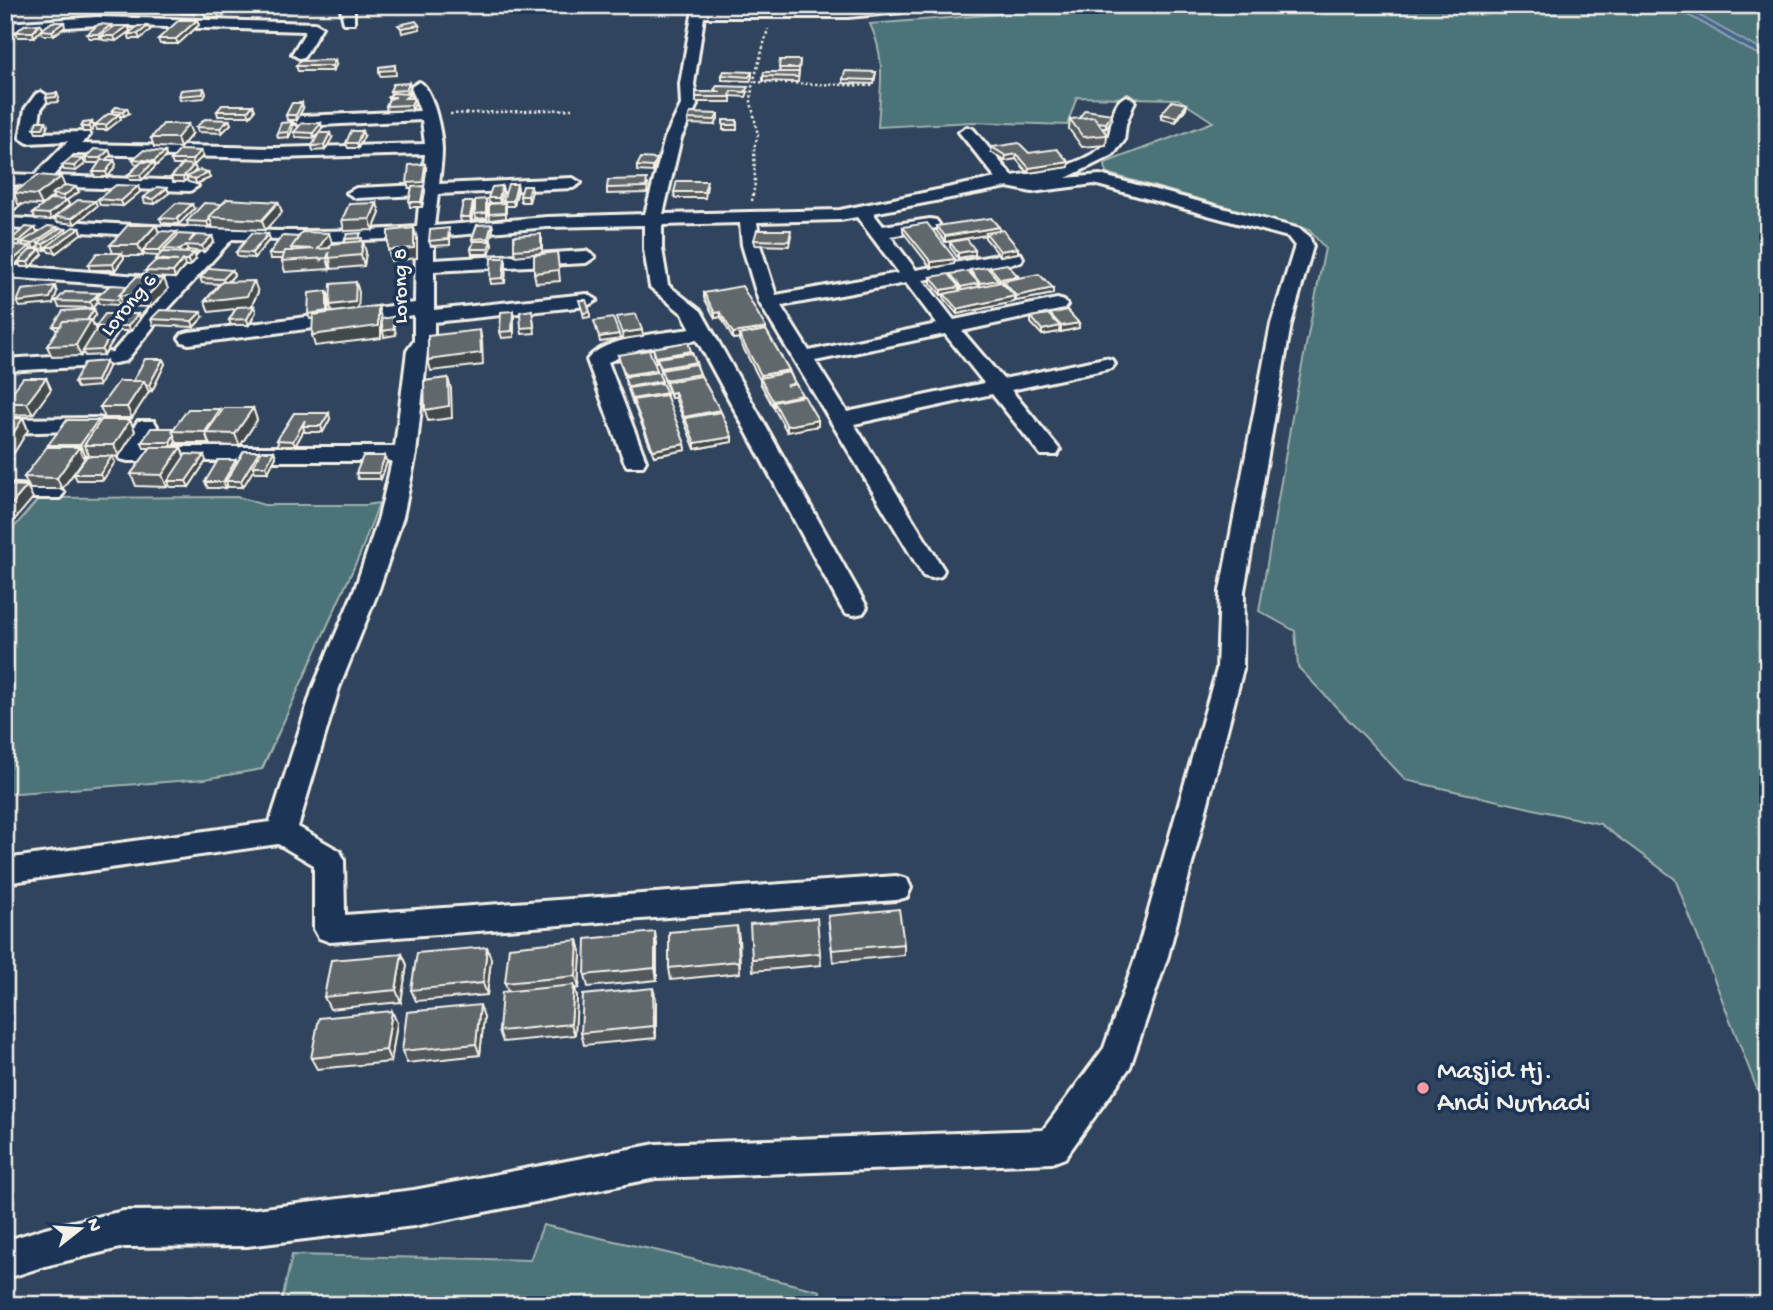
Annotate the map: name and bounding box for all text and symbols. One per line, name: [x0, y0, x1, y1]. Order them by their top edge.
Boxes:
street label: Lorong 8: [390, 248, 415, 324]
street label: Lorong 6: [96, 269, 164, 343]
place label: Masjid Hj. Andi Nurhadi: [1437, 1056, 1590, 1121]
marker: Masjid Hj. Andi Nurhadi: [1415, 1080, 1431, 1096]
north arrow: [46, 1194, 116, 1264]
text: N: [80, 1216, 106, 1234]

